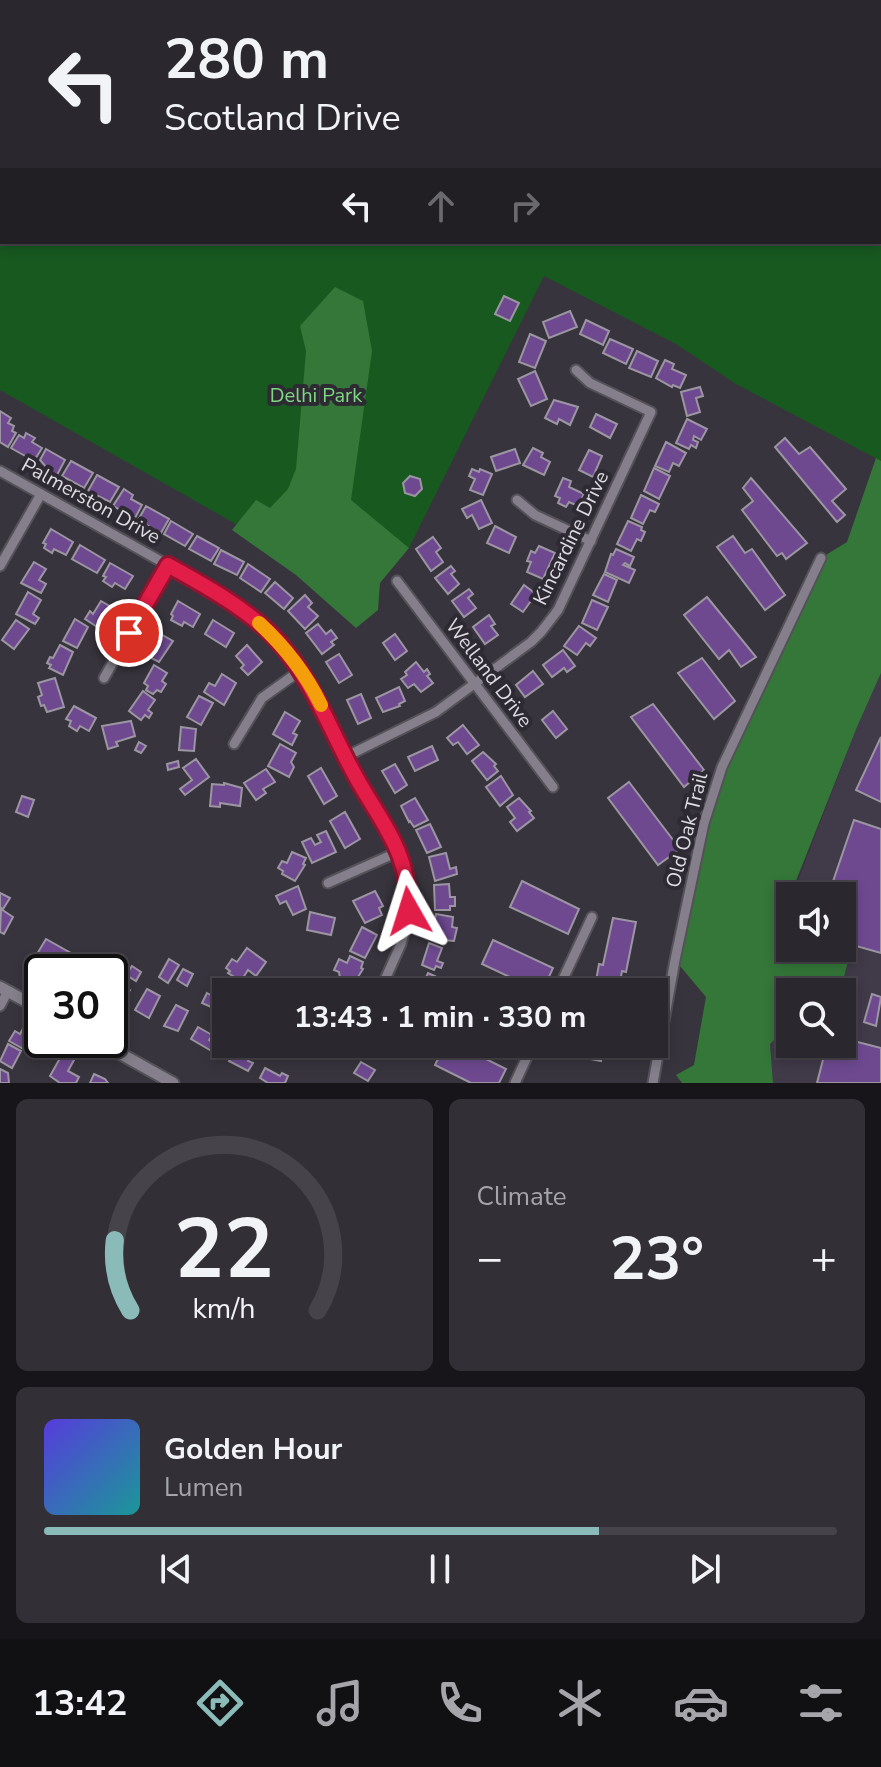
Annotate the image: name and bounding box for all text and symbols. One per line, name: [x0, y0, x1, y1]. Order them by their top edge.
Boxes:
text: 280 m: [164, 21, 329, 98]
icon: left: [32, 32, 136, 136]
text: Scotland Drive: [164, 94, 401, 143]
icon: left: [335, 184, 379, 228]
icon: ahead: [419, 184, 463, 228]
icon: right: [503, 184, 547, 228]
park label: Delhi Park: [270, 382, 363, 409]
street label: Palmerston Drive: [17, 452, 165, 550]
street label: Kincardine Drive: [527, 466, 615, 610]
pin: [95, 599, 163, 667]
icon: arrive: [107, 611, 151, 655]
street label: Welland Drive: [439, 613, 539, 733]
street label: Old Oak Trail: [660, 770, 714, 890]
position arrow: [367, 869, 451, 953]
map controls: [776, 882, 856, 1058]
button: sound: [776, 882, 856, 962]
speed limit sign: 30: [24, 954, 128, 1058]
button: search: [776, 978, 856, 1058]
text: 13:43 · 1 min · 330 m: [294, 997, 586, 1038]
text: Climate: [477, 1179, 567, 1214]
text: 22: [174, 1193, 274, 1306]
text: 23°: [609, 1218, 704, 1300]
text: −: [477, 1229, 503, 1289]
text: +: [811, 1229, 837, 1289]
text: km/h: [193, 1289, 256, 1328]
text: Golden Hour: [164, 1429, 342, 1470]
text: Lumen: [164, 1470, 243, 1505]
icon: previous: [154, 1547, 198, 1591]
icon: pause: [418, 1547, 462, 1591]
icon: next: [683, 1547, 727, 1591]
icon: directions: [192, 1675, 248, 1731]
icon: music: [312, 1675, 368, 1731]
icon: phone: [432, 1675, 488, 1731]
icon: climate: [552, 1675, 608, 1731]
icon: car: [673, 1675, 729, 1731]
icon: filters: [793, 1675, 849, 1731]
text: 13:42: [32, 1679, 127, 1728]

